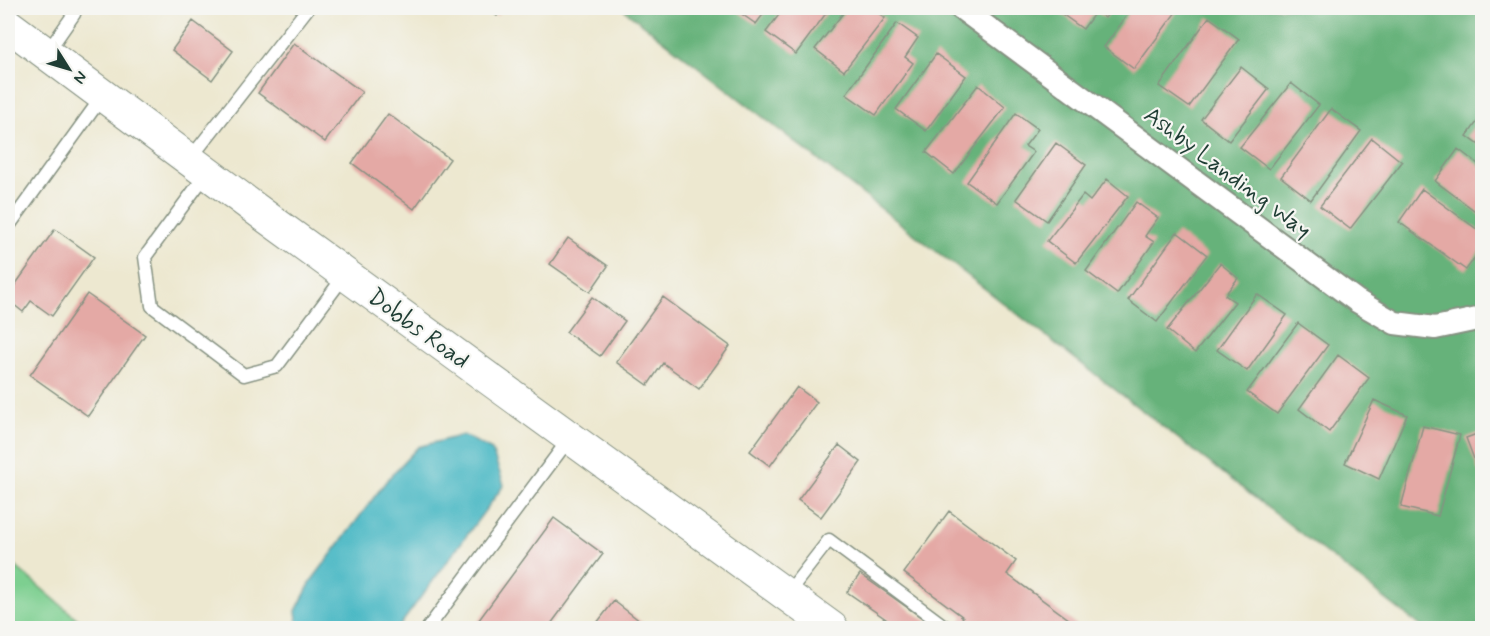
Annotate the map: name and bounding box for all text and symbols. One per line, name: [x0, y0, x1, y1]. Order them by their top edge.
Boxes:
north arrow: [39, 39, 99, 99]
text: N: [68, 67, 91, 88]
street label: Ashby Landing Way: [1137, 100, 1317, 246]
street label: Dobbs Road: [361, 282, 475, 377]

